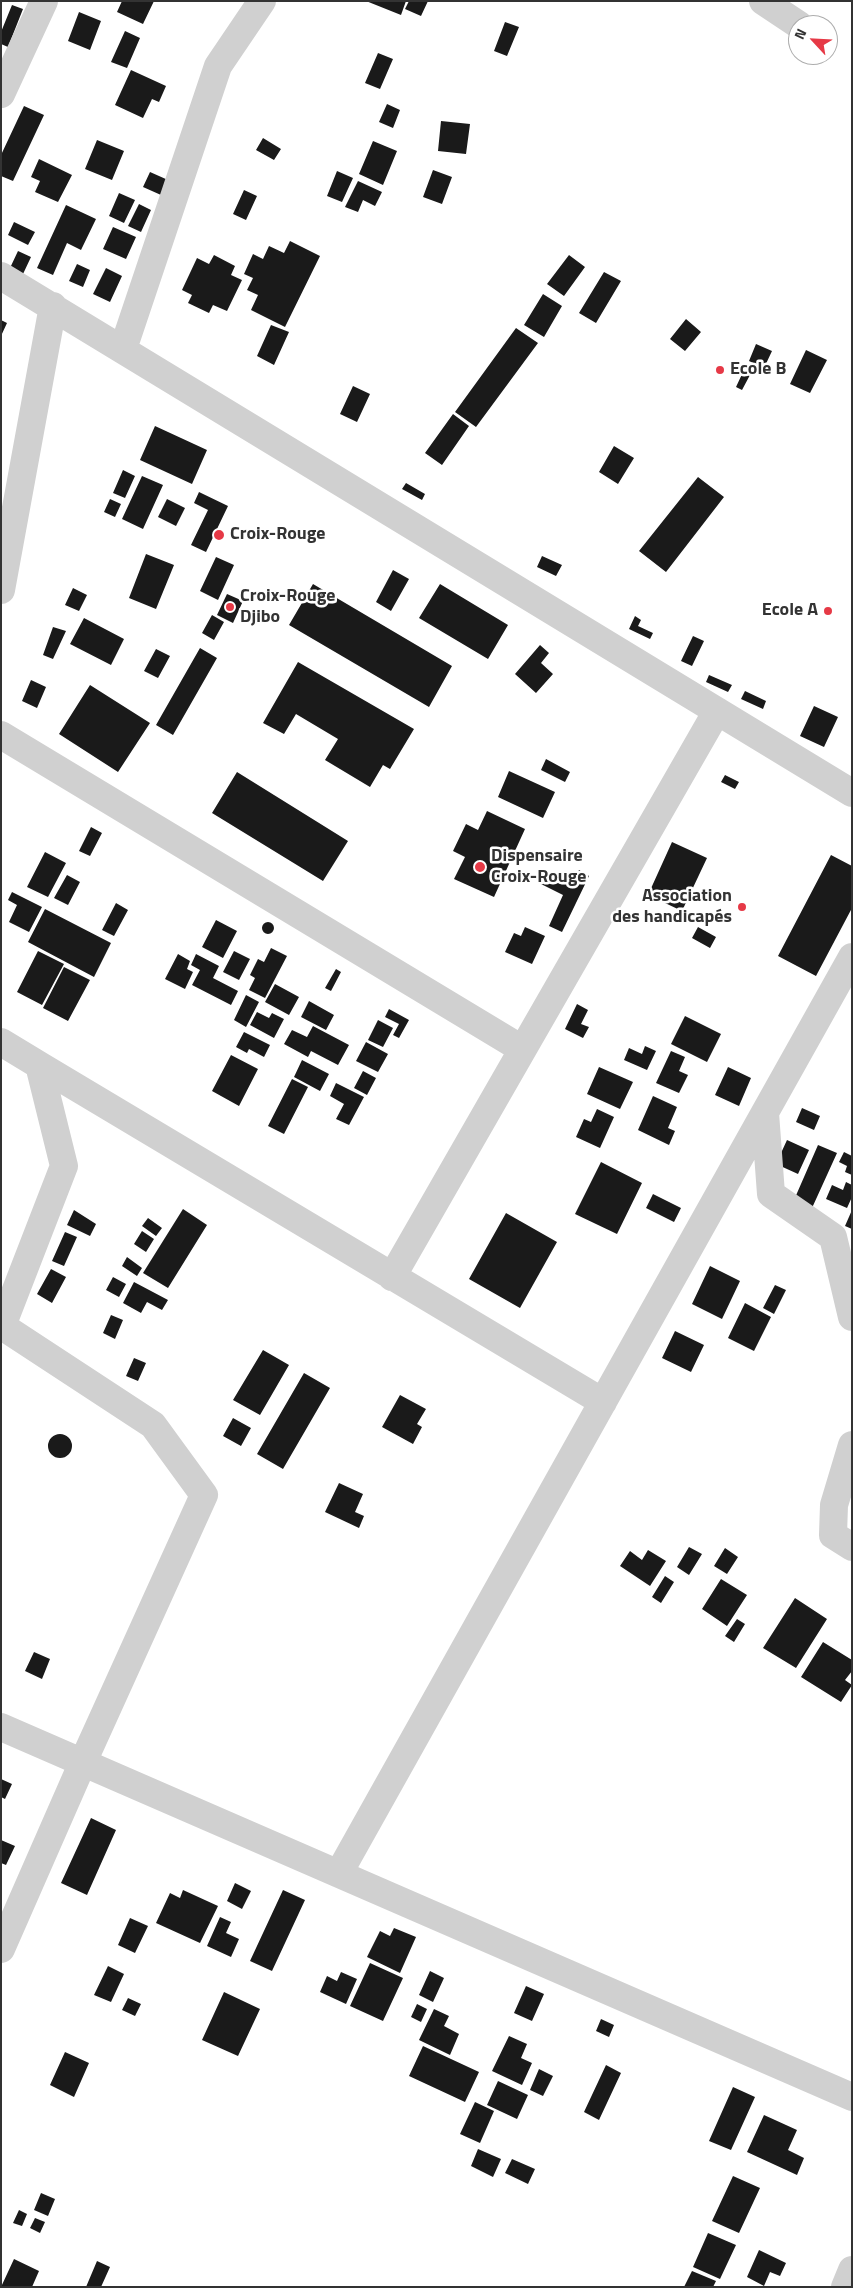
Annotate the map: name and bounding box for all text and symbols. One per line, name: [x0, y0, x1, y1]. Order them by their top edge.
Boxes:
north arrow: [788, 15, 838, 65]
text: N: [788, 25, 811, 43]
place label: Ecole B: [730, 359, 786, 381]
marker: Ecole B: [714, 364, 726, 376]
place label: Croix-Rouge: [230, 524, 325, 546]
marker: Croix-Rouge: [212, 528, 226, 542]
place label: Croix-Rouge Djibo: [240, 586, 335, 628]
place label: Ecole A: [762, 600, 818, 622]
marker: Croix-Rouge Djibo: [224, 601, 236, 613]
marker: Ecole A: [822, 605, 834, 617]
place label: Dispensaire Croix-Rouge: [491, 846, 586, 889]
marker: Dispensaire Croix-Rouge: [473, 860, 487, 874]
place label: Association des handicapés: [612, 886, 732, 929]
marker: Association des handicapés: [736, 901, 748, 913]

